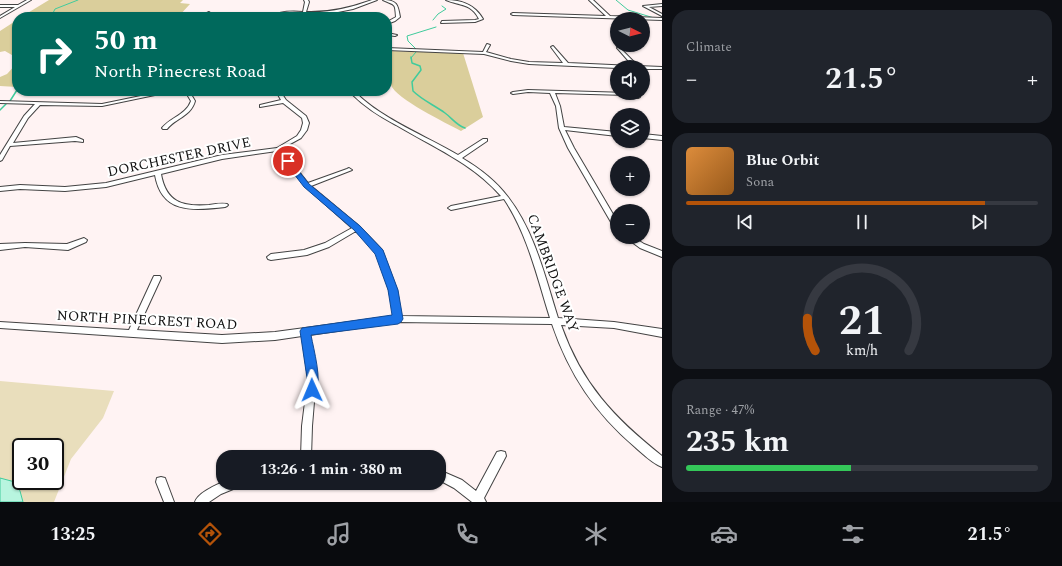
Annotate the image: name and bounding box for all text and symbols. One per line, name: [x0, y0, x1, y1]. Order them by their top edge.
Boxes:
north arrow: [610, 12, 650, 52]
map controls: [610, 12, 650, 244]
text: 50 m: [94, 19, 158, 62]
icon: right: [28, 28, 80, 80]
text: Climate: [686, 37, 732, 57]
text: 21.5°: [825, 56, 899, 102]
text: North Pinecrest Road: [94, 58, 266, 85]
button: sound: [610, 60, 650, 100]
text: −: [686, 63, 697, 96]
text: +: [1027, 63, 1038, 96]
button: layers: [610, 108, 650, 148]
street label: DORCHESTER DRIVE: [105, 132, 253, 182]
pin: [271, 144, 305, 178]
text: Blue Orbit: [746, 149, 819, 172]
icon: arrive: [277, 150, 299, 172]
button: +: [610, 156, 650, 196]
text: Sona: [746, 172, 774, 192]
button: −: [610, 204, 650, 244]
street label: CAMBRIDGE WAY: [522, 211, 584, 335]
icon: previous: [734, 211, 756, 233]
icon: pause: [851, 211, 873, 233]
icon: next: [968, 211, 990, 233]
text: 21: [839, 289, 885, 352]
street label: NORTH PINECREST ROAD: [56, 305, 238, 335]
text: km/h: [846, 339, 878, 361]
position arrow: [291, 369, 333, 411]
text: Range · 47%: [686, 400, 754, 420]
text: 235 km: [686, 419, 789, 465]
speed limit sign: 30: [12, 438, 64, 490]
text: 13:26 · 1 min · 380 m: [260, 458, 402, 481]
icon: directions: [196, 520, 224, 548]
icon: music: [325, 520, 353, 548]
icon: phone: [453, 520, 481, 548]
icon: climate: [582, 520, 610, 548]
icon: car: [710, 520, 738, 548]
icon: filters: [839, 520, 867, 548]
text: 13:25: [50, 521, 96, 548]
text: 21.5°: [968, 521, 1012, 548]

